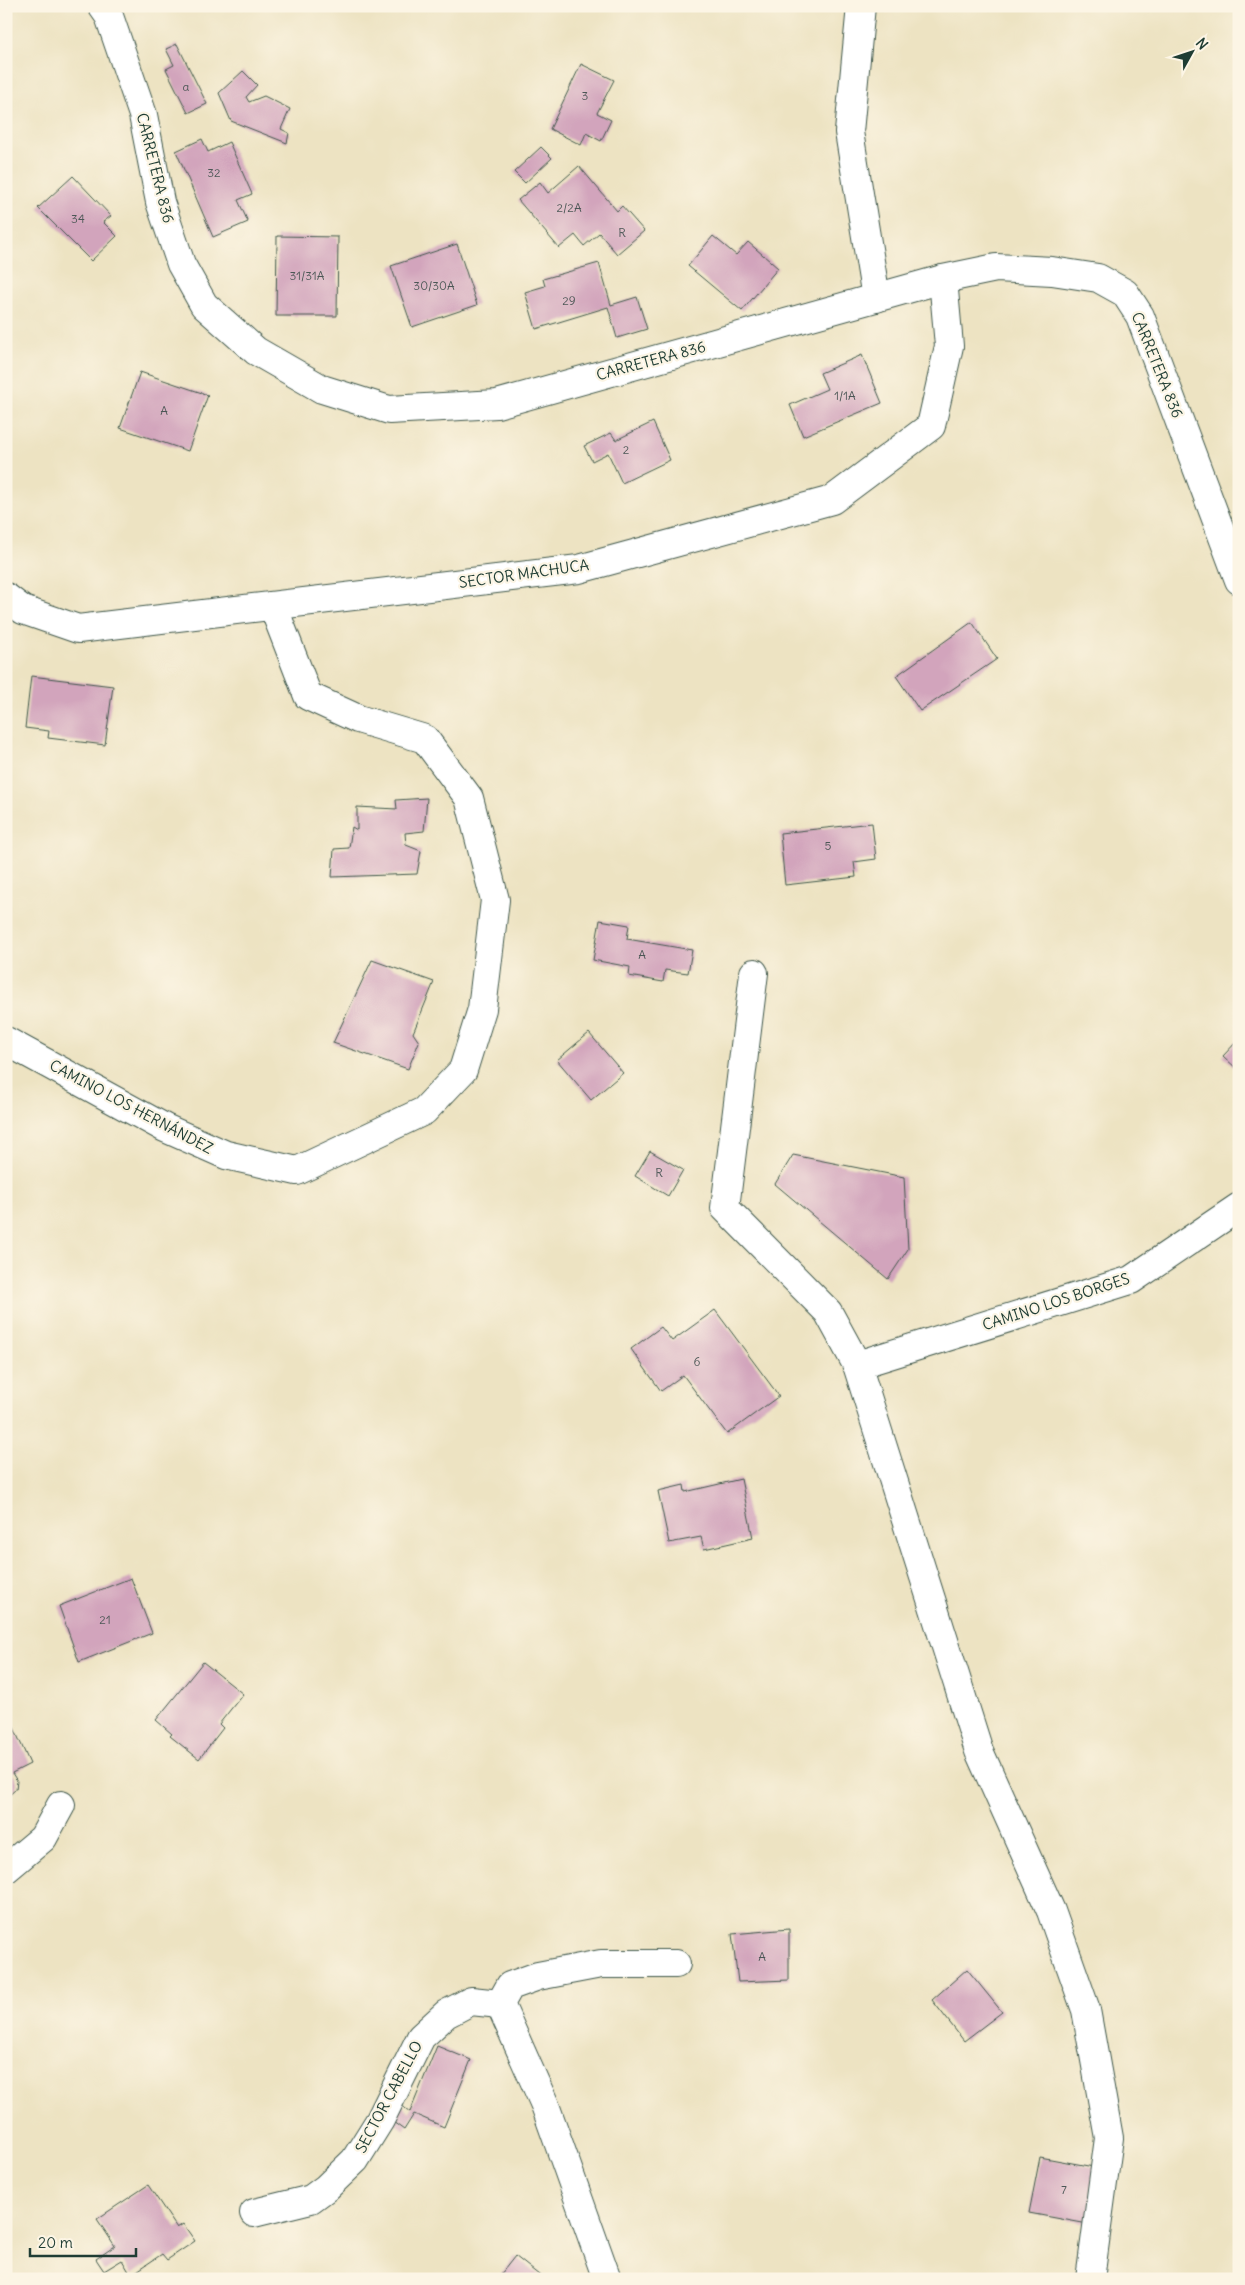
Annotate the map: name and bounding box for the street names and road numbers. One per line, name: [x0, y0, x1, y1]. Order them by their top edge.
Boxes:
street label: CARRETERA 836: [133, 111, 178, 225]
street label: CARRETERA 836: [1128, 309, 1187, 421]
street label: CARRETERA 836: [594, 337, 708, 384]
street label: SECTOR MACHUCA: [458, 555, 590, 592]
street label: CAMINO LOS HERNÁNDEZ: [46, 1055, 217, 1158]
street label: CAMINO LOS BORGES: [980, 1269, 1132, 1334]
street label: SECTOR CABELLO: [351, 2037, 426, 2156]

